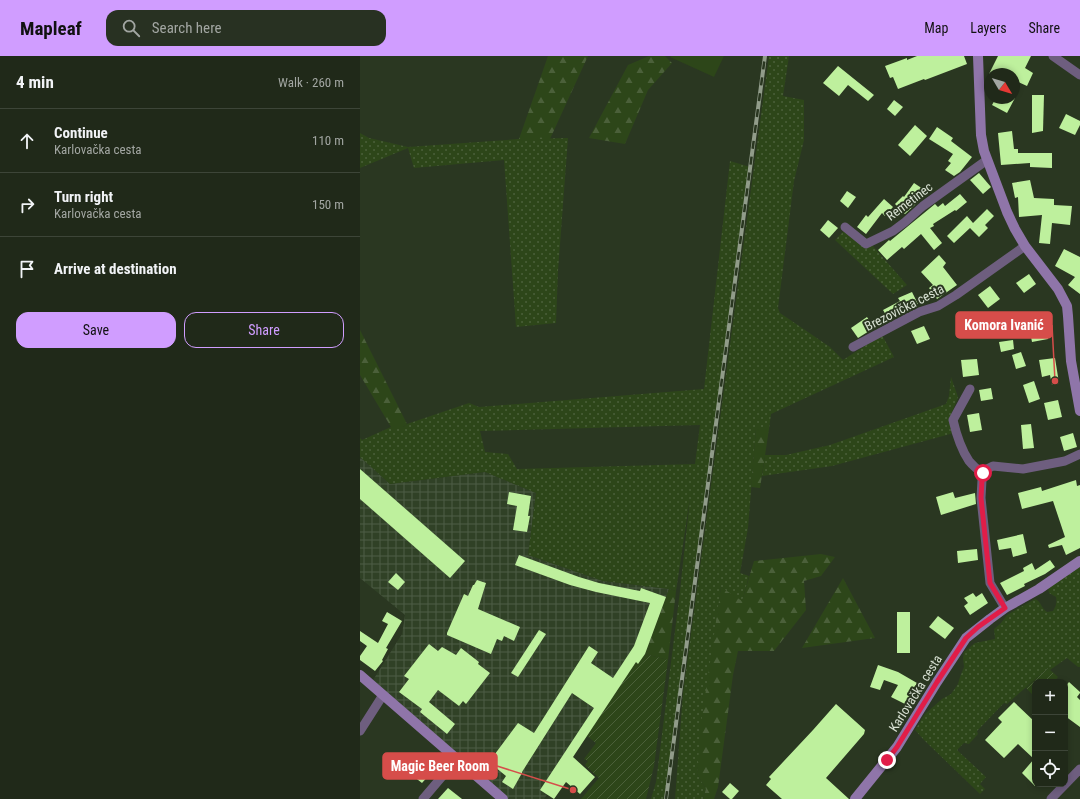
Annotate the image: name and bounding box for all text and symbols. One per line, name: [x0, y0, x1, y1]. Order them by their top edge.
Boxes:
search box: [106, 10, 386, 46]
text: Mapleaf: [20, 17, 82, 40]
icon: search: [120, 17, 142, 39]
text: Search here: [152, 19, 222, 37]
text: Map: [924, 20, 948, 36]
text: Layers: [970, 20, 1007, 36]
text: Share: [1029, 20, 1060, 36]
north arrow: [984, 68, 1020, 104]
text: 4 min: [16, 72, 54, 92]
text: Walk · 260 m: [278, 75, 344, 90]
text: Continue: [54, 124, 108, 142]
icon: ahead: [16, 130, 38, 152]
text: 110 m: [312, 133, 344, 148]
text: Karlovačka cesta: [54, 142, 142, 157]
street label: Remetinec: [883, 179, 935, 224]
text: Turn right: [54, 188, 113, 206]
icon: right: [16, 194, 38, 216]
text: 150 m: [312, 197, 344, 212]
text: Karlovačka cesta: [54, 206, 142, 221]
icon: arrive: [16, 258, 38, 280]
text: Arrive at destination: [54, 260, 177, 278]
street label: Brezovička cesta: [862, 281, 946, 334]
button: Save: [16, 312, 176, 348]
button: Share: [184, 312, 344, 348]
callout: Komora Ivanić: [956, 312, 1052, 338]
text: Komora Ivanić: [964, 317, 1044, 333]
route start: [974, 464, 992, 482]
street label: Karlovačka cesta: [886, 652, 945, 734]
map controls: [1032, 679, 1068, 787]
button: +: [1032, 679, 1068, 715]
button: −: [1032, 715, 1068, 751]
route end: [878, 751, 896, 769]
button: locate: [1032, 751, 1068, 787]
callout: Magic Beer Room: [383, 753, 497, 779]
text: Magic Beer Room: [391, 758, 489, 774]

